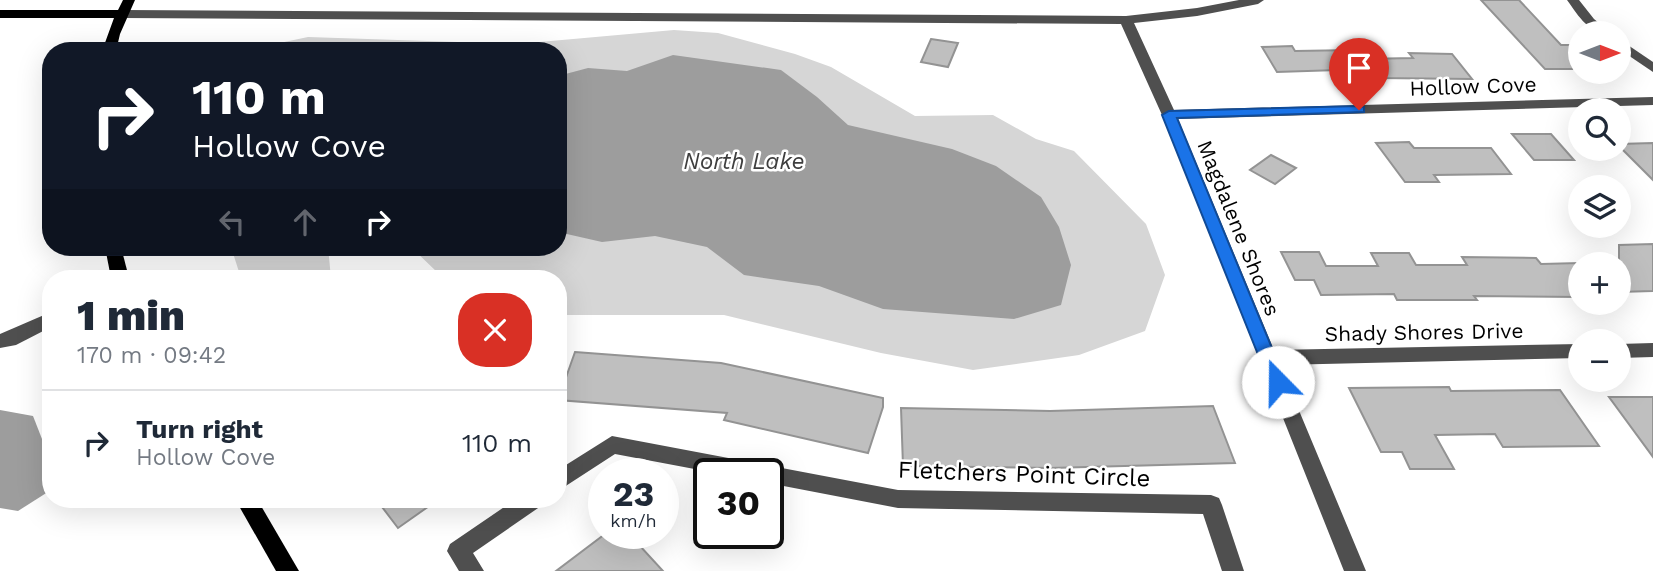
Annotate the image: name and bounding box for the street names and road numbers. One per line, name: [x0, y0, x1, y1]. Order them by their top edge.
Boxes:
street label: Hollow Cove: [1409, 71, 1537, 101]
street label: Magdalene Shores: [1192, 137, 1286, 319]
street label: Shady Shores Drive: [1324, 318, 1524, 346]
street label: Fletchers Point Circle: [897, 456, 1151, 492]

